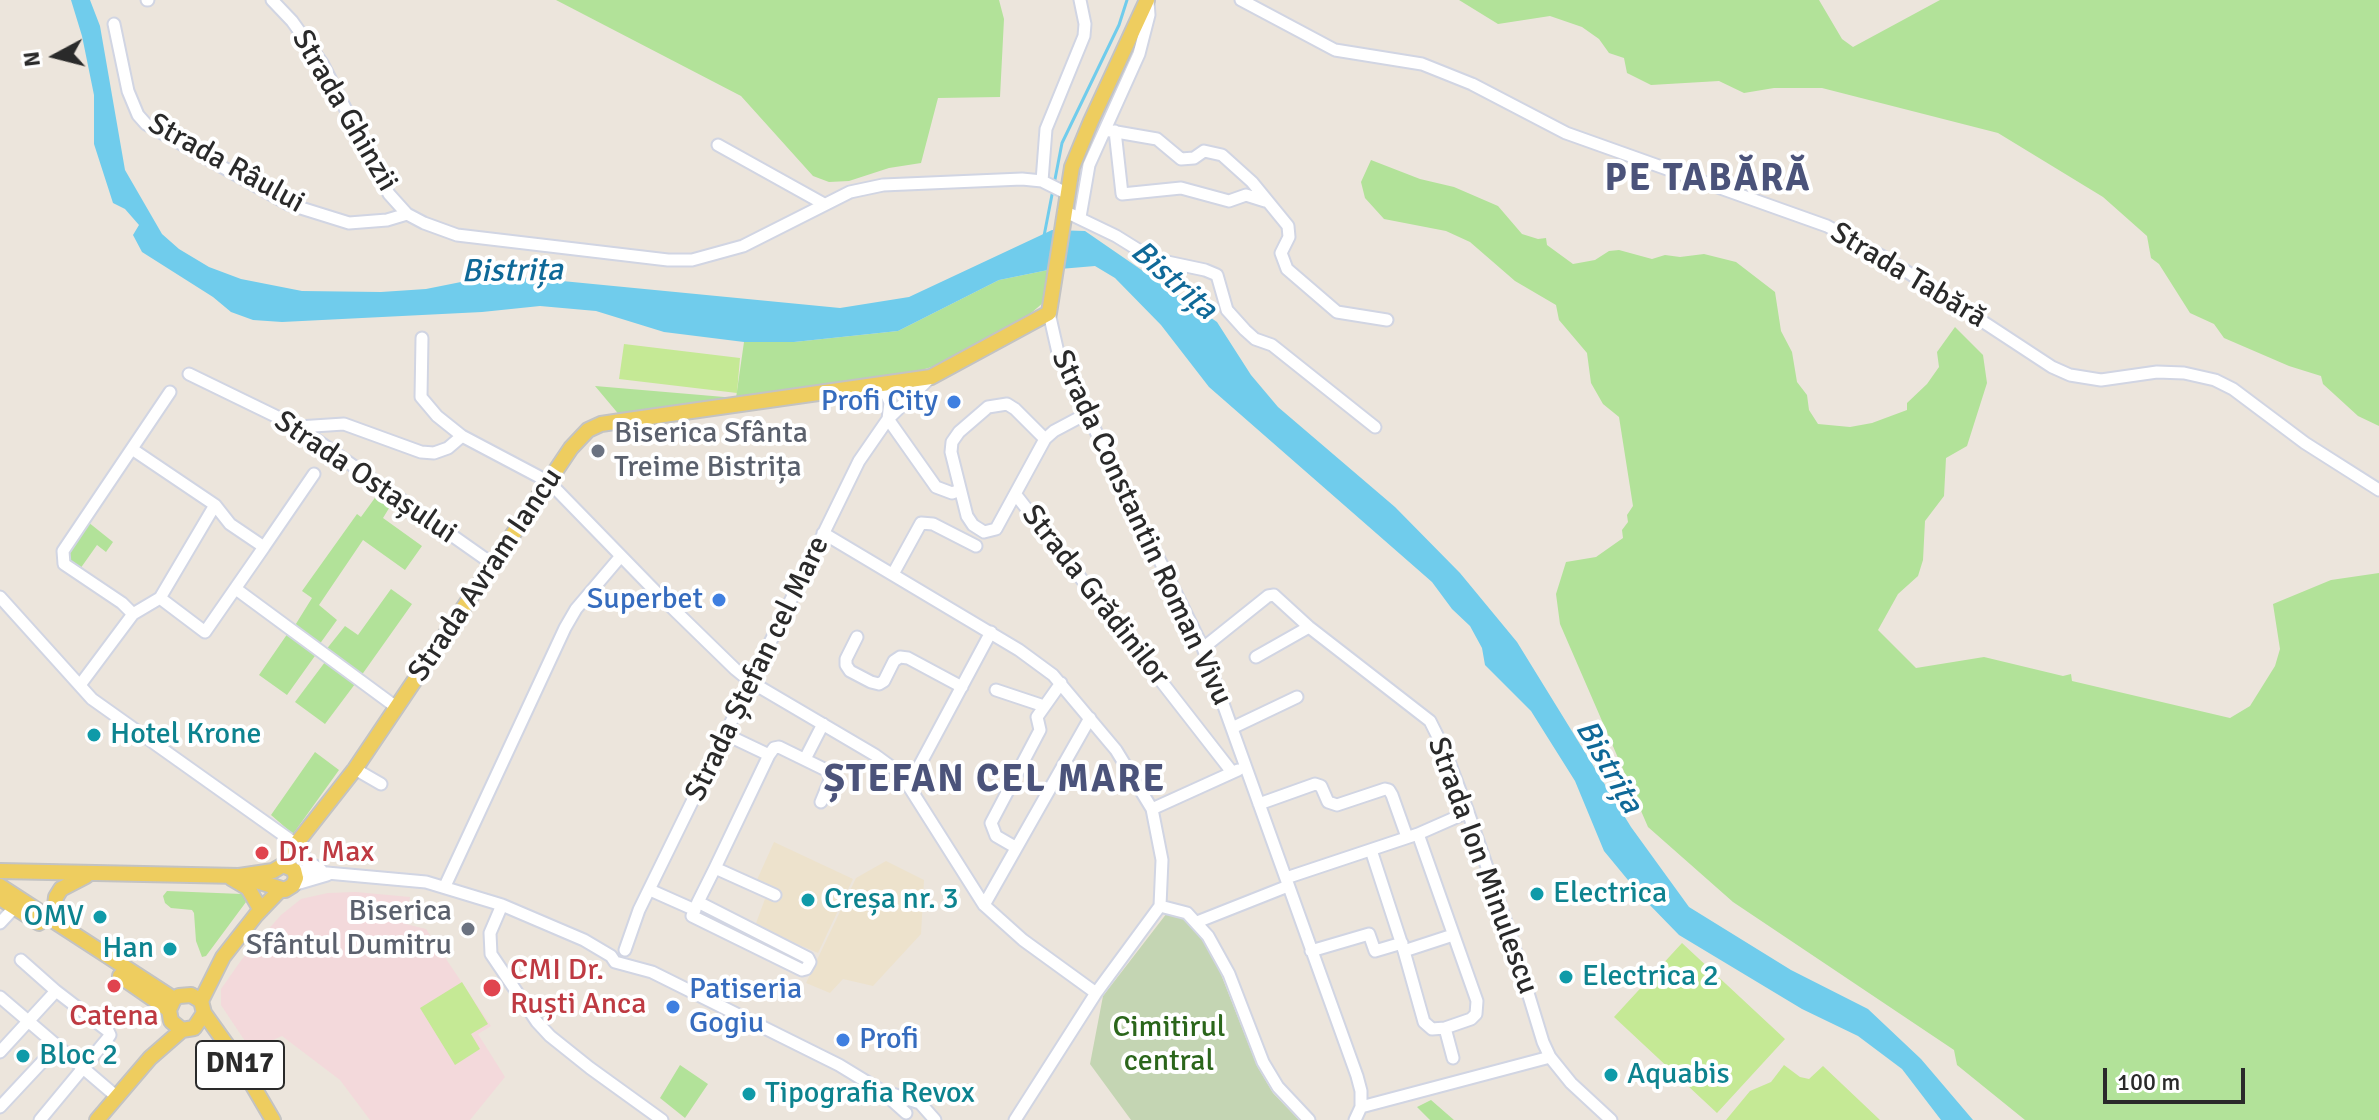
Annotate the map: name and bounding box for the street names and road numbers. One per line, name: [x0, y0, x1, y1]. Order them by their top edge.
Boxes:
street label: Strada Ghinzii: [283, 24, 405, 198]
street label: Strada Râului: [142, 106, 310, 222]
street label: Strada Tabără: [1823, 215, 1993, 337]
street label: Strada Constantin Roman Vivu: [1043, 345, 1239, 711]
street label: Strada Ostașului: [267, 404, 463, 552]
street label: Strada Avram Iancu: [401, 461, 571, 689]
street label: Strada Grădinilor: [1013, 498, 1177, 694]
street label: Strada Ștefan cel Mare: [678, 531, 838, 807]
street label: Strada Ion Minulescu: [1419, 733, 1545, 999]
road number: DN17: [196, 1041, 284, 1089]

